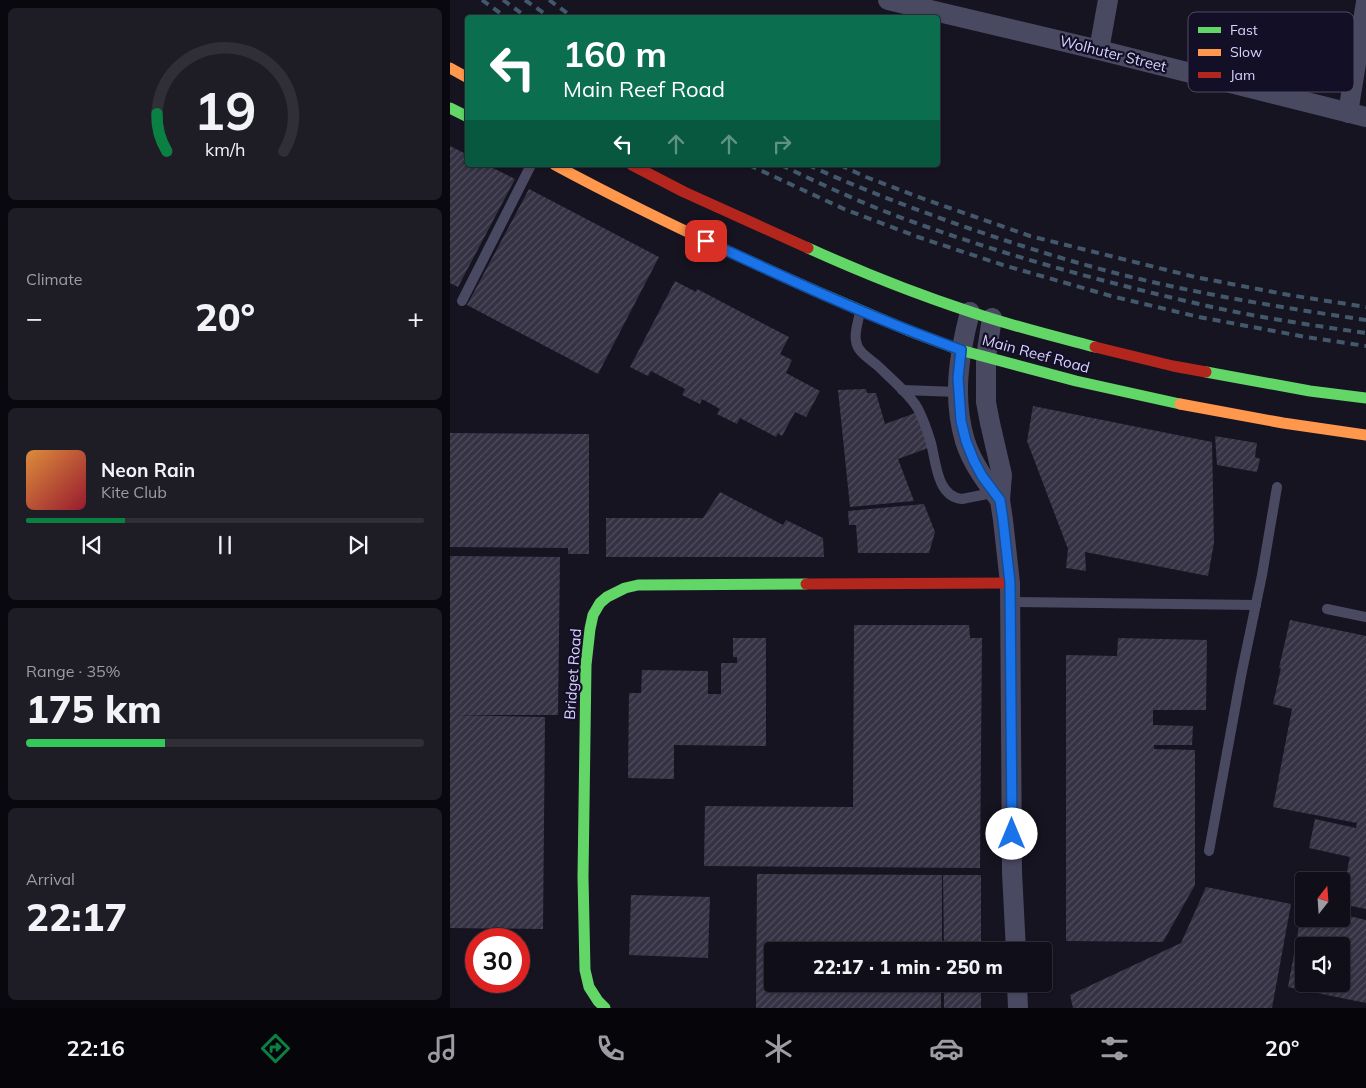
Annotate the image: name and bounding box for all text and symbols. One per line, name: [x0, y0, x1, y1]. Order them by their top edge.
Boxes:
legend: [1188, 12, 1354, 92]
text: Fast: [1230, 21, 1258, 39]
street label: Wolhuter Street: [1058, 31, 1169, 76]
text: 160 m: [563, 32, 667, 76]
icon: left: [480, 35, 545, 100]
text: Slow: [1230, 43, 1262, 61]
text: Jam: [1230, 66, 1255, 84]
text: Main Reef Road: [563, 75, 725, 103]
text: 19: [194, 78, 256, 143]
icon: left: [609, 130, 637, 158]
icon: ahead: [662, 130, 690, 158]
icon: ahead: [715, 130, 743, 158]
icon: right: [768, 130, 796, 158]
text: km/h: [205, 138, 245, 160]
pin: [685, 220, 727, 262]
icon: arrive: [692, 227, 720, 255]
text: Climate: [26, 269, 82, 289]
text: 20°: [195, 293, 255, 341]
text: −: [26, 300, 43, 335]
text: +: [407, 300, 424, 335]
street label: Main Reef Road: [980, 330, 1092, 377]
text: Neon Rain: [101, 458, 195, 482]
text: Kite Club: [101, 482, 167, 502]
icon: previous: [78, 531, 106, 559]
icon: pause: [211, 531, 239, 559]
icon: next: [344, 531, 372, 559]
street label: Bridget Road: [560, 628, 585, 720]
text: Range · 35%: [26, 661, 121, 681]
text: 175 km: [26, 685, 162, 733]
position arrow: [985, 807, 1037, 859]
text: Arrival: [26, 869, 75, 889]
north arrow: [1295, 872, 1350, 928]
map controls: [1295, 872, 1350, 992]
text: 22:17: [26, 893, 127, 941]
speed limit sign: 30: [465, 928, 530, 993]
button: sound: [1295, 937, 1350, 992]
text: 22:17 · 1 min · 250 m: [813, 955, 1003, 979]
icon: directions: [258, 1031, 293, 1066]
icon: music: [425, 1031, 460, 1066]
icon: phone: [593, 1031, 628, 1066]
icon: climate: [761, 1031, 796, 1066]
icon: car: [929, 1031, 964, 1066]
icon: filters: [1097, 1031, 1132, 1066]
text: 22:16: [66, 1034, 125, 1062]
text: 20°: [1265, 1034, 1299, 1062]

